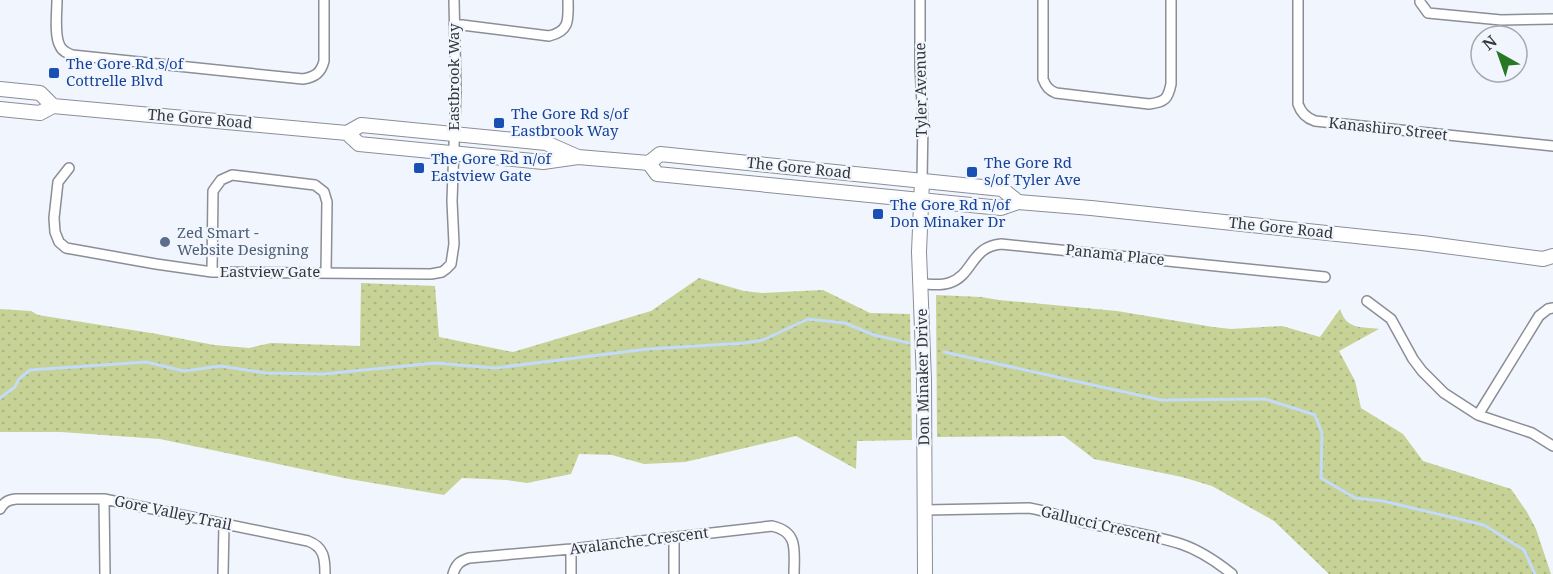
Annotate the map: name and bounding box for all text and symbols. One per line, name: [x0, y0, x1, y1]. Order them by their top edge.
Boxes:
street label: Eastbrook Way: [443, 23, 463, 131]
north arrow: [1469, 24, 1529, 84]
text: N: [1477, 30, 1502, 55]
street label: Tyler Avenue: [909, 42, 931, 138]
place label: The Gore Rd s/of Cottrelle Blvd: [66, 53, 185, 90]
marker: The Gore Rd s/of Cottrelle Blvd: [47, 66, 61, 80]
street label: The Gore Road: [147, 103, 253, 133]
place label: The Gore Rd s/of Eastbrook Way: [511, 103, 630, 140]
street label: Kanashiro Street: [1328, 112, 1449, 144]
marker: The Gore Rd s/of Eastbrook Way: [492, 116, 506, 130]
place label: The Gore Rd n/of Eastview Gate: [431, 148, 553, 185]
street label: The Gore Road: [746, 152, 852, 182]
place label: The Gore Rd s/of Tyler Ave: [984, 152, 1081, 189]
marker: The Gore Rd n/of Eastview Gate: [412, 161, 426, 175]
marker: The Gore Rd s/of Tyler Ave: [965, 165, 979, 179]
place label: The Gore Rd n/of Don Minaker Dr: [890, 194, 1012, 231]
marker: The Gore Rd n/of Don Minaker Dr: [871, 207, 885, 221]
street label: The Gore Road: [1228, 212, 1334, 242]
place label: Zed Smart - Website Designing: [177, 222, 309, 259]
marker: Zed Smart - Website Designing: [158, 235, 172, 249]
street label: Panama Place: [1064, 239, 1166, 269]
street label: Eastview Gate: [220, 261, 320, 281]
street label: Don Minaker Drive: [911, 308, 933, 446]
street label: Gore Valley Trail: [113, 490, 234, 534]
street label: Gallucci Crescent: [1039, 500, 1163, 548]
street label: Avalanche Crescent: [568, 522, 709, 558]

